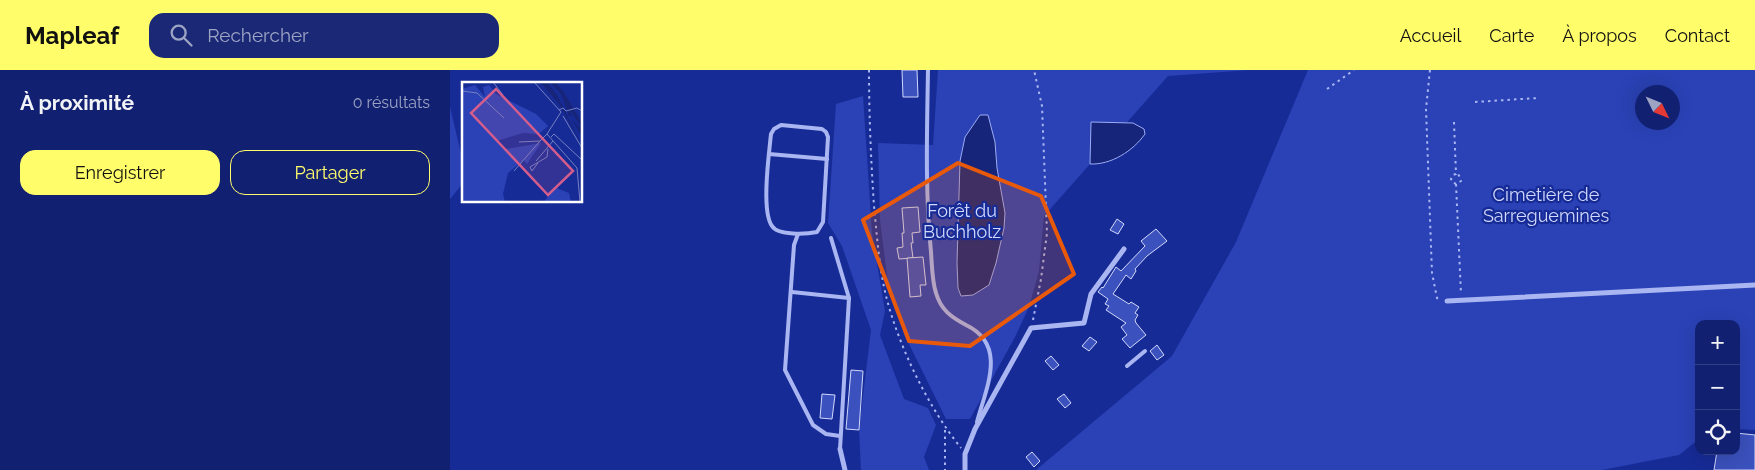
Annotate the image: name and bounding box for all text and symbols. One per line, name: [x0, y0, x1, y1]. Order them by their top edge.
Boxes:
search box: [149, 13, 499, 58]
text: Mapleaf: [25, 21, 119, 50]
icon: search: [167, 21, 195, 49]
text: Rechercher: [207, 24, 309, 46]
text: Accueil: [1400, 25, 1461, 46]
text: Carte: [1489, 25, 1534, 46]
text: À propos: [1562, 25, 1637, 46]
text: Contact: [1665, 25, 1730, 46]
inset map: [462, 82, 582, 202]
north arrow: [1635, 85, 1680, 130]
text: À proximité: [20, 90, 134, 115]
text: 0 résultats: [353, 93, 430, 112]
button: Enregistrer: [20, 150, 220, 195]
button: Partager: [230, 150, 430, 195]
park label: Cimetière de Sarreguemines: [1483, 184, 1609, 226]
park label: Forêt du Buchholz: [923, 200, 1001, 242]
map controls: [1695, 320, 1740, 455]
button: +: [1695, 320, 1740, 365]
button: −: [1695, 365, 1740, 410]
button: locate: [1695, 410, 1740, 455]

